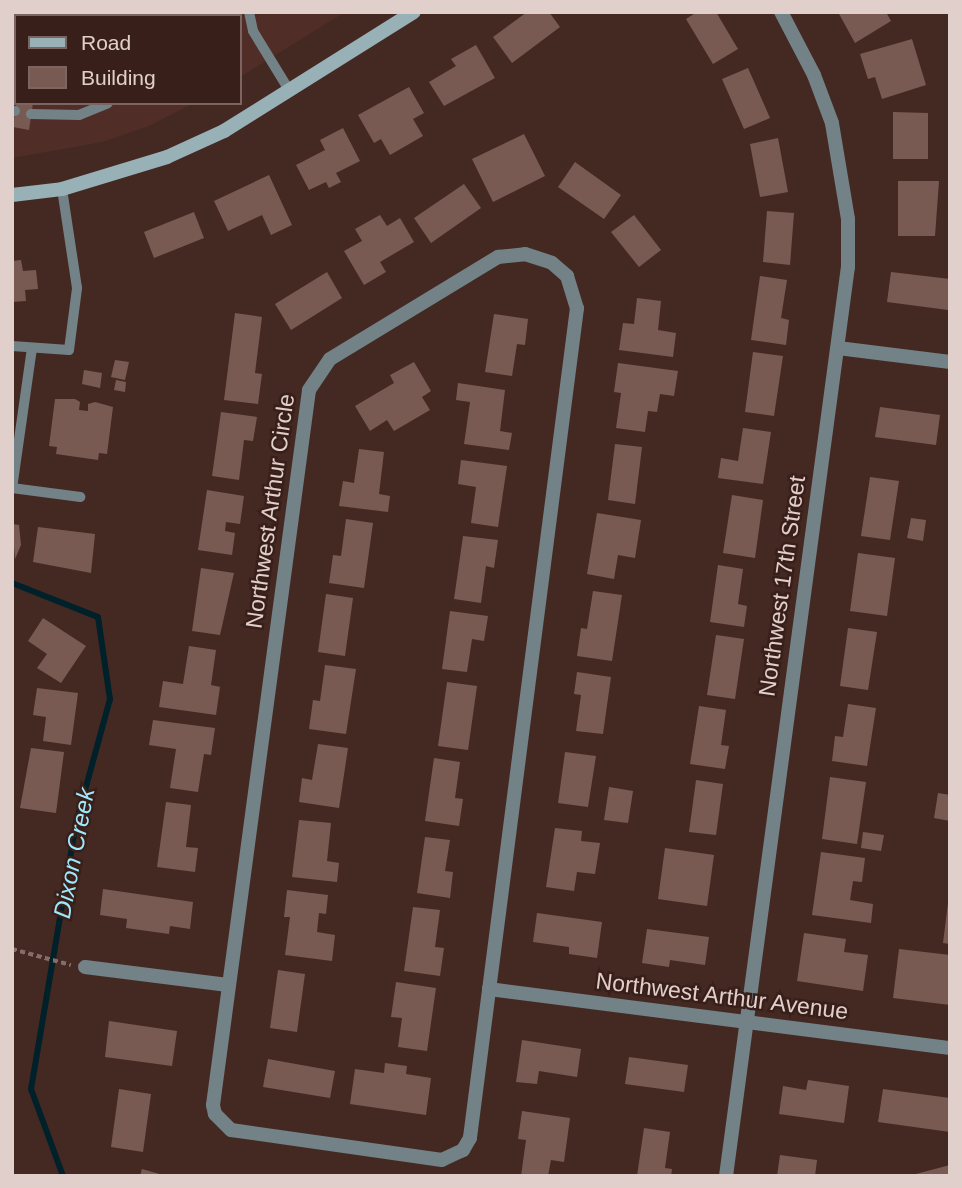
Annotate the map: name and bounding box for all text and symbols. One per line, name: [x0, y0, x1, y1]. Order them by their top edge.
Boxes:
legend: [14, 14, 242, 105]
text: Road: [81, 31, 131, 54]
text: Building: [81, 66, 156, 89]
street label: Northwest Arthur Circle: [240, 391, 300, 631]
street label: Northwest 17th Street: [753, 474, 811, 698]
water label: Dixon Creek: [47, 785, 101, 921]
street label: Northwest Arthur Avenue: [593, 967, 851, 1025]

